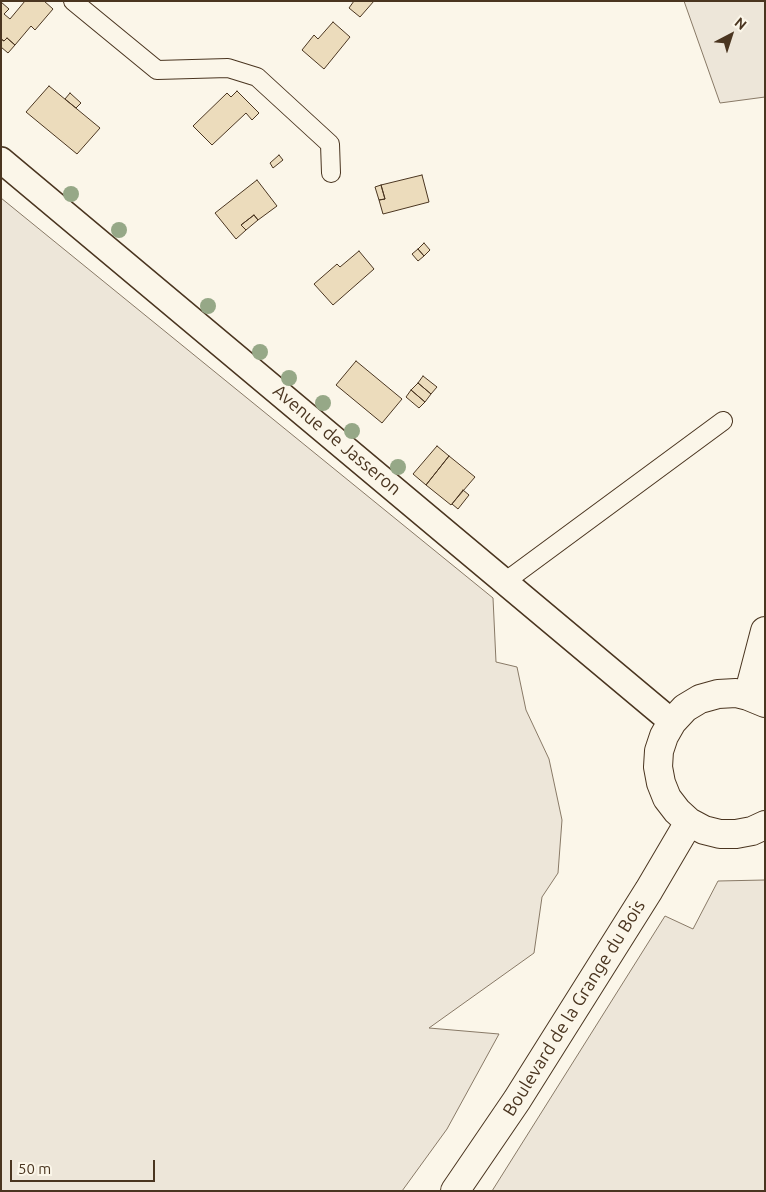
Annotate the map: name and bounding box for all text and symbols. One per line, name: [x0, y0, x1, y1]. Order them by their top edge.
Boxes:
north arrow: [706, 10, 756, 60]
text: N: [731, 14, 750, 33]
street label: Avenue de Jasseron: [269, 380, 405, 500]
street label: Boulevard de la Grange du Bois: [498, 896, 650, 1120]
scale bar: [12, 1150, 158, 1182]
text: 50 m: [18, 1160, 51, 1177]

